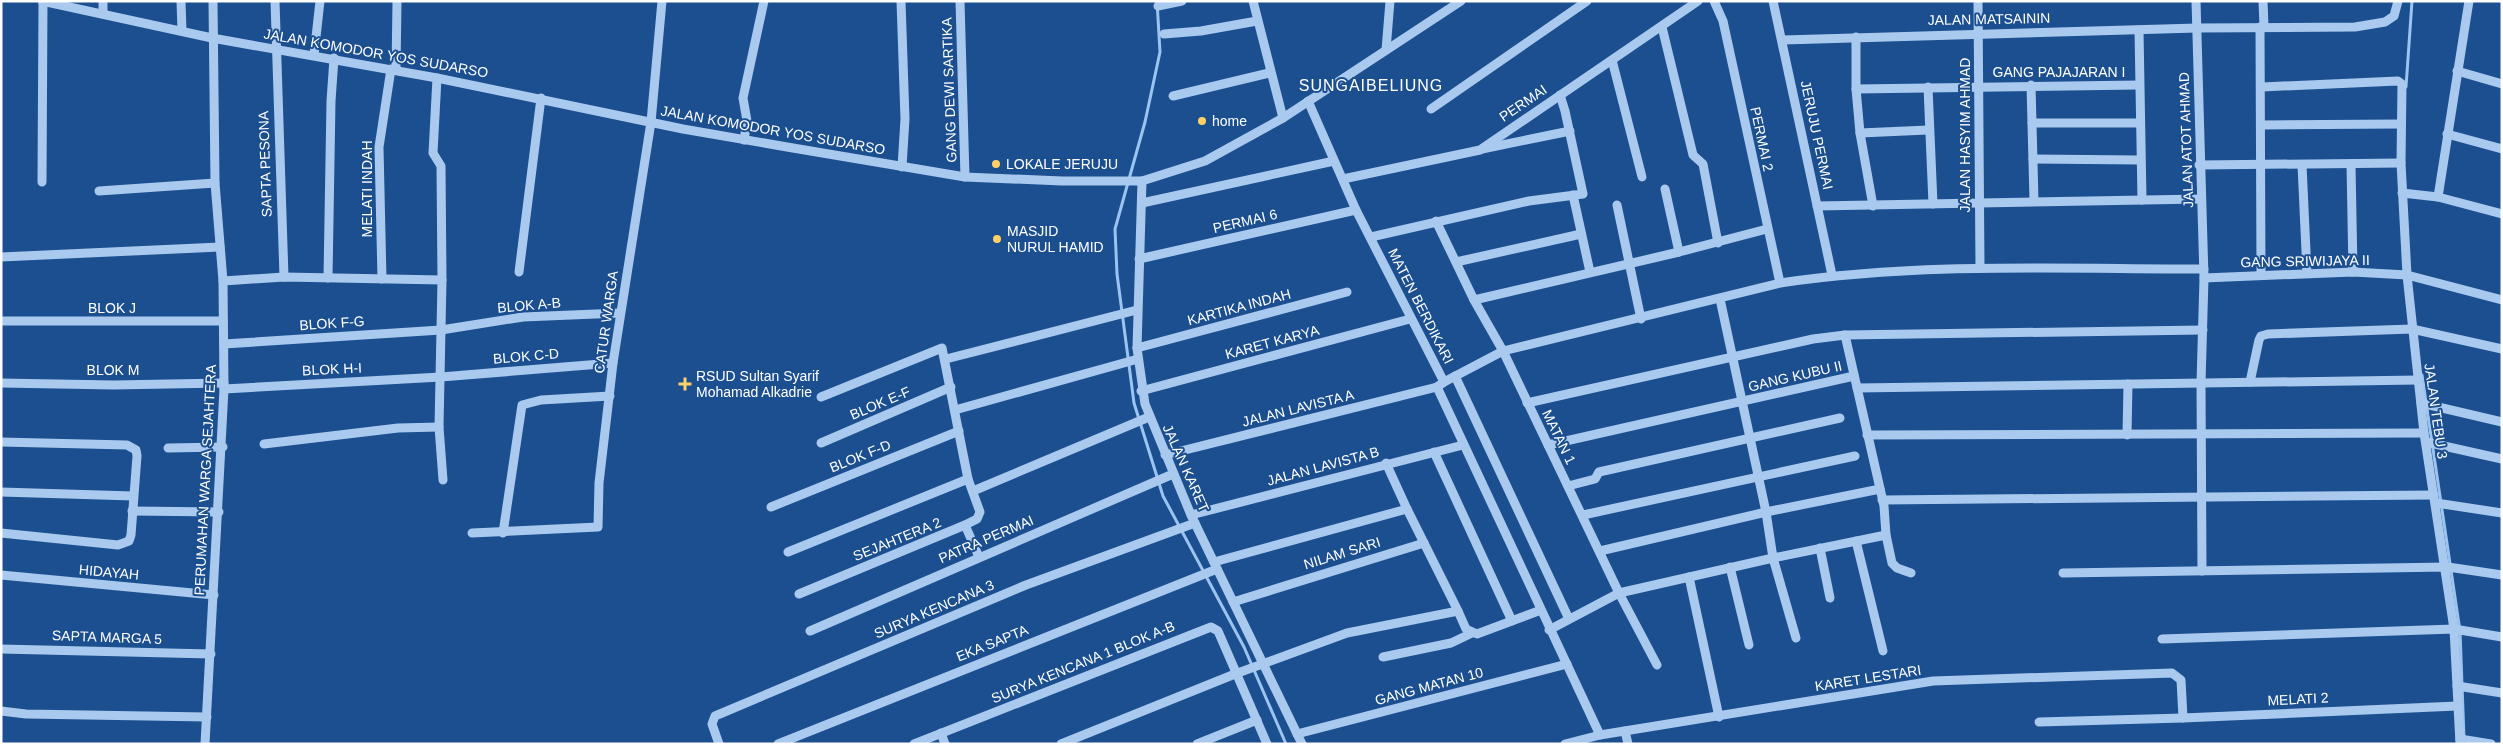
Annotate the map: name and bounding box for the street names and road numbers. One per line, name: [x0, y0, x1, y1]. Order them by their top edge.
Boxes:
street label: JALAN MATSAININ: [1928, 10, 2050, 28]
street label: GANG DEWI SARTIKA: [938, 17, 960, 163]
street label: JALAN KOMODOR YOS SUDARSO: [262, 25, 490, 81]
street label: JALAN HASYIM AHMAD: [1957, 58, 1973, 212]
street label: GANG PAJAJARAN I: [1993, 64, 2125, 80]
street label: JALAN ATOT AHMAD: [2176, 72, 2196, 208]
street label: JERUJU PERMAI: [1798, 79, 1836, 191]
street label: PERMAI: [1496, 81, 1550, 125]
street label: JALAN KOMODOR YOS SUDARSO: [659, 102, 887, 158]
street label: PERMAI 2: [1747, 105, 1777, 173]
street label: SAPTA PESONA: [255, 110, 275, 217]
street label: MELATI INDAH: [359, 141, 375, 237]
street label: PERMAI 6: [1211, 206, 1279, 236]
street label: MATEN BERDIKARI: [1385, 246, 1457, 366]
street label: GANG SRIWIJAYA II: [2240, 252, 2370, 270]
street label: CATUR WARGA: [591, 269, 621, 374]
street label: KARTIKA INDAH: [1186, 286, 1292, 328]
street label: BLOK A-B: [497, 294, 561, 316]
street label: BLOK J: [88, 300, 136, 316]
street label: BLOK F-G: [299, 313, 365, 333]
street label: KARET KARYA: [1223, 322, 1321, 362]
street label: BLOK C-D: [492, 345, 560, 367]
street label: GANG KUBU II: [1747, 357, 1843, 395]
street label: BLOK H-I: [302, 359, 362, 379]
street label: BLOK M: [87, 362, 139, 378]
street label: JALAN TEBU 3: [2421, 362, 2451, 460]
street label: PERUMAHAN WARGA SEJAHTERA: [191, 363, 219, 596]
street label: BLOK E-F: [848, 383, 912, 423]
street label: JALAN LAVISTA A: [1240, 386, 1356, 430]
street label: MATAN 1: [1539, 407, 1579, 467]
street label: JALAN KARET: [1160, 422, 1213, 515]
street label: BLOK F-D: [827, 436, 893, 476]
street label: JALAN LAVISTA B: [1265, 443, 1381, 489]
street label: PATRA PERMAI: [936, 512, 1036, 566]
street label: SEJAHTERA 2: [851, 514, 943, 564]
street label: NILAM SARI: [1302, 534, 1382, 572]
street label: HIDAYAH: [78, 561, 140, 583]
street label: SURYA KENCANA 3: [872, 576, 997, 641]
street label: SURYA KENCANA 1 BLOK A-B: [989, 618, 1177, 706]
street label: EKA SAPTA: [954, 621, 1031, 665]
street label: SAPTA MARGA 5: [52, 627, 163, 647]
street label: KARET LESTARI: [1814, 662, 1922, 694]
street label: GANG MATAN 10: [1373, 664, 1485, 708]
street label: MELATI 2: [2267, 689, 2329, 709]

